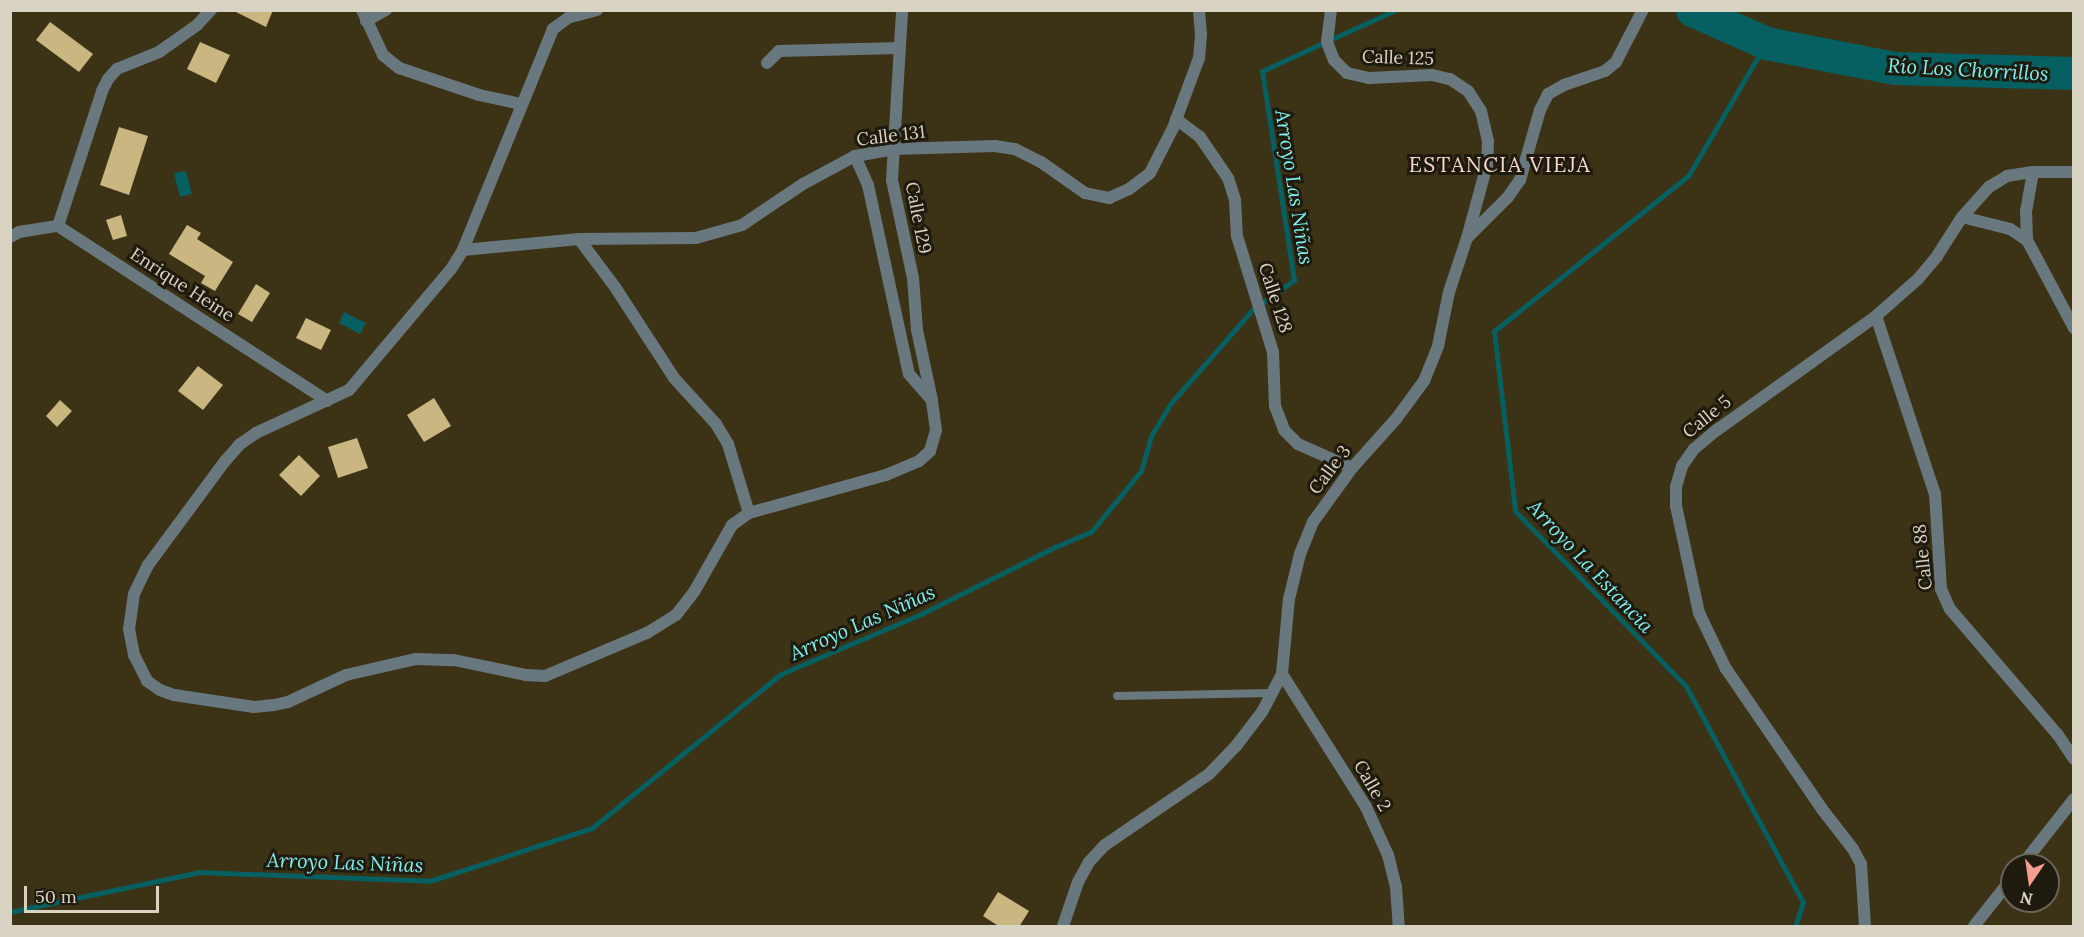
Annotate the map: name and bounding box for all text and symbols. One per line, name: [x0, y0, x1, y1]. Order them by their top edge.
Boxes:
street label: Calle 125: [1362, 46, 1434, 70]
water label: Río Los Chorrillos: [1887, 53, 2049, 85]
water label: Arroyo Las Niñas: [1271, 108, 1319, 266]
street label: Calle 131: [855, 121, 927, 151]
district label: ESTANCIA VIEJA: [1409, 152, 1591, 178]
street label: Calle 129: [900, 180, 936, 256]
street label: Enrique Heine: [126, 243, 238, 327]
street label: Calle 128: [1254, 260, 1296, 336]
street label: Calle 5: [1678, 391, 1736, 443]
street label: Calle 3: [1304, 441, 1356, 499]
water label: Arroyo La Estancia: [1523, 495, 1659, 637]
street label: Calle 88: [1909, 523, 1937, 591]
water label: Arroyo Las Niñas: [786, 579, 938, 665]
street label: Calle 2: [1349, 756, 1395, 816]
water label: Arroyo Las Niñas: [266, 847, 424, 877]
north arrow: [2000, 853, 2060, 913]
scale bar: [27, 874, 162, 912]
text: 50 m: [35, 885, 77, 908]
text: N: [2018, 887, 2035, 910]

